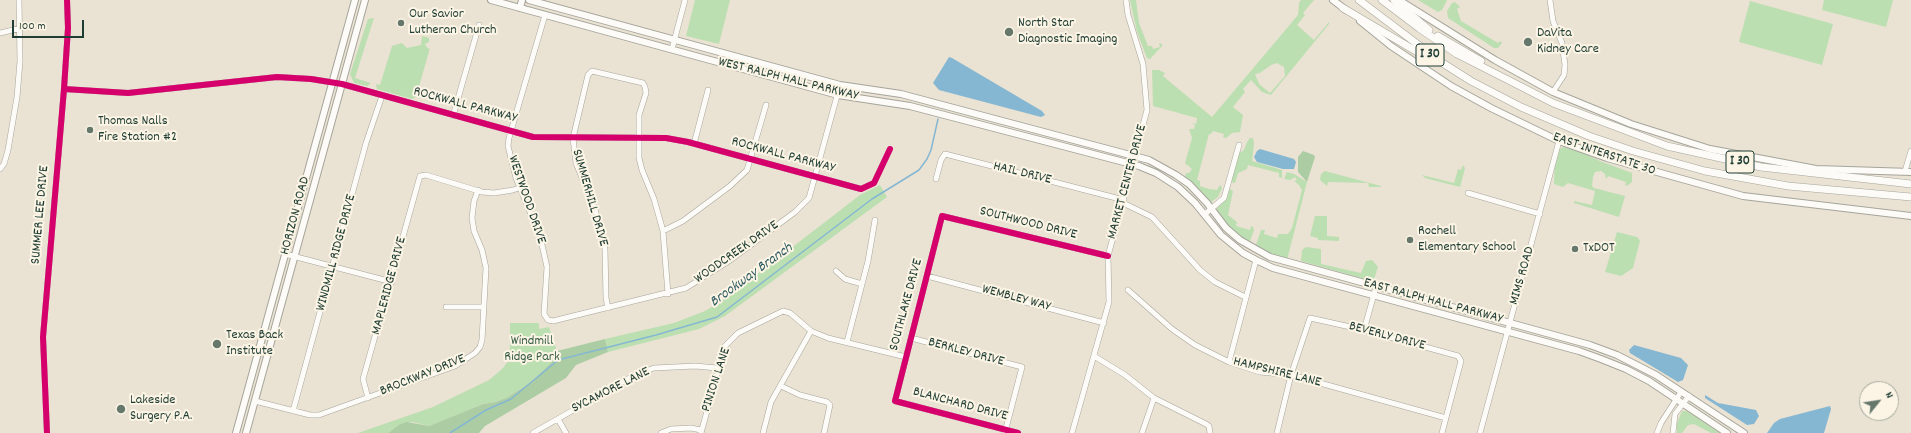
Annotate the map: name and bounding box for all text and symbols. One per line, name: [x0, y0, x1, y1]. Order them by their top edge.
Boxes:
place label: Our Savior Lutheran Church: [409, 7, 497, 40]
scale bar: [14, 12, 86, 38]
place label: North Star Diagnostic Imaging: [1018, 16, 1117, 48]
text: 100 m: [19, 18, 46, 35]
marker: Our Savior Lutheran Church: [396, 18, 406, 28]
marker: North Star Diagnostic Imaging: [1003, 26, 1015, 38]
place label: DaVita Kidney Care: [1537, 26, 1599, 58]
marker: DaVita Kidney Care: [1522, 36, 1534, 48]
road number: I 30: [1416, 44, 1444, 66]
street label: WEST RALPH HALL PARKWAY: [716, 54, 860, 106]
street label: ROCKWALL PARKWAY: [411, 84, 519, 128]
place label: Thomas Nalls Fire Station #2: [98, 114, 177, 146]
street label: MARKET CENTER DRIVE: [1105, 123, 1151, 241]
marker: Thomas Nalls Fire Station #2: [85, 125, 95, 135]
street label: EAST INTERSTATE 30: [1550, 130, 1658, 180]
street label: ROCKWALL PARKWAY: [729, 134, 837, 178]
street label: SUMMERHILL DRIVE: [567, 148, 611, 248]
road number: I 30: [1726, 151, 1754, 173]
street label: WESTWOOD DRIVE: [503, 154, 549, 246]
street label: HAIL DRIVE: [991, 159, 1053, 189]
street label: SUMMER LEE DRIVE: [28, 165, 54, 265]
street label: HORIZON ROAD: [277, 175, 315, 257]
street label: WINDMILL RIDGE DRIVE: [313, 193, 361, 313]
street label: SOUTHWOOD DRIVE: [978, 204, 1078, 244]
street label: WOODCREEK DRIVE: [692, 218, 782, 288]
place label: Rochell Elementary School: [1418, 224, 1516, 256]
street label: MAPLERIDGE DRIVE: [369, 235, 411, 337]
marker: Rochell Elementary School: [1405, 235, 1415, 245]
water label: Brookway Branch: [707, 240, 797, 312]
place label: TxDOT: [1583, 241, 1615, 257]
marker: TxDOT: [1570, 244, 1580, 254]
street label: MIMS ROAD: [1507, 245, 1539, 307]
street label: SOUTHLAKE DRIVE: [887, 257, 927, 353]
street label: EAST RALPH HALL PARKWAY: [1362, 275, 1504, 329]
street label: WEMBLEY WAY: [980, 282, 1052, 316]
street label: BEVERLY DRIVE: [1347, 319, 1427, 355]
place label: Texas Back Institute: [226, 328, 283, 360]
park label: Windmill Ridge Park: [504, 334, 560, 366]
street label: BERKLEY DRIVE: [926, 335, 1006, 371]
marker: Texas Back Institute: [211, 338, 223, 350]
street label: PINION LANE: [699, 346, 735, 414]
street label: BROCKWAY DRIVE: [378, 351, 468, 401]
street label: HAMPSHIRE LANE: [1231, 354, 1323, 392]
street label: SYCAMORE LANE: [569, 364, 653, 418]
north arrow: [1859, 381, 1899, 421]
street label: BLANCHARD DRIVE: [911, 384, 1009, 426]
text: N: [1880, 389, 1897, 402]
place label: Lakeside Surgery P.A.: [130, 393, 192, 426]
marker: Lakeside Surgery P.A.: [115, 403, 127, 415]

